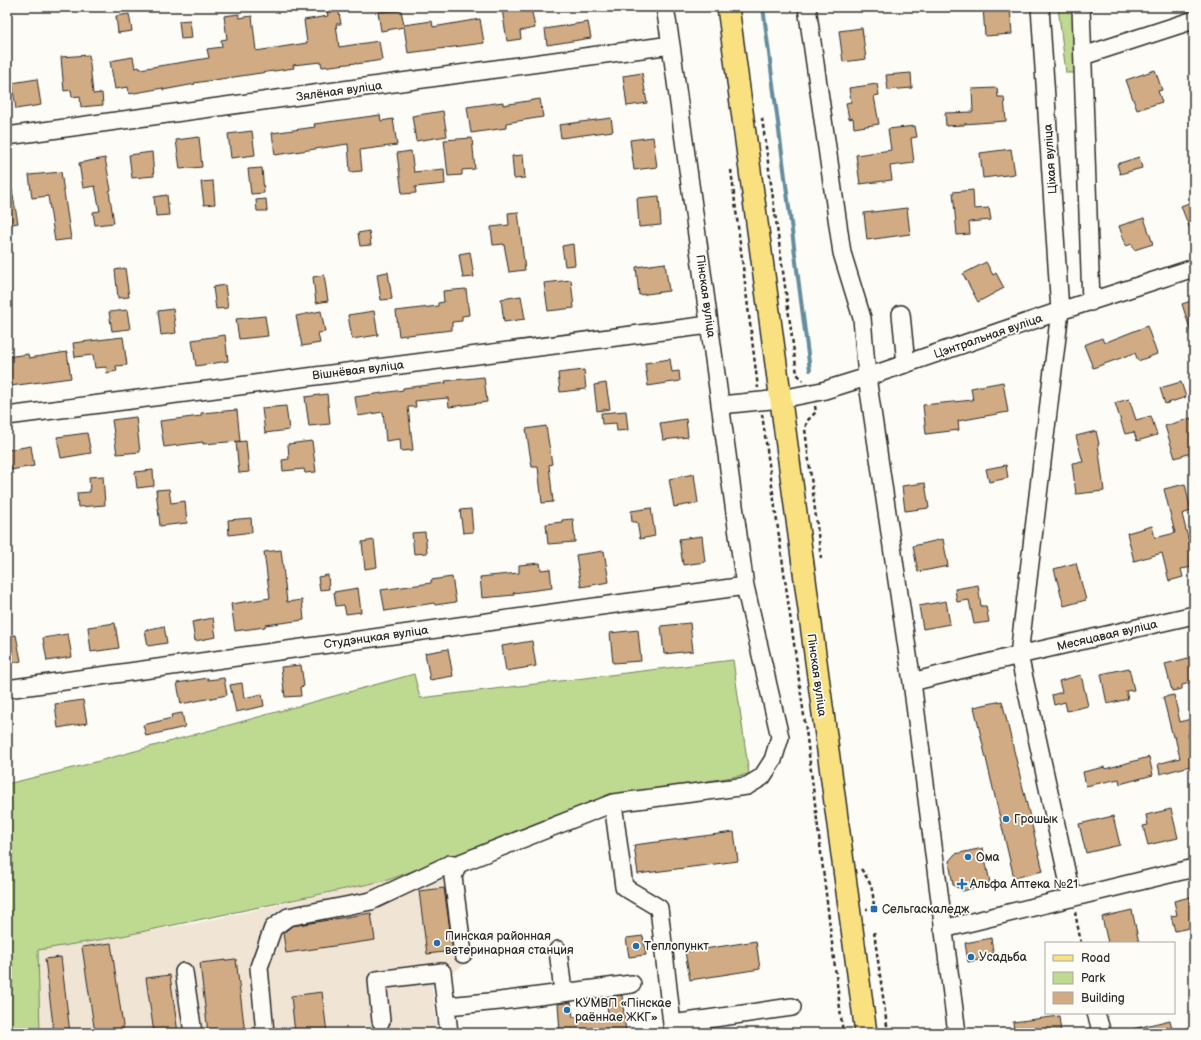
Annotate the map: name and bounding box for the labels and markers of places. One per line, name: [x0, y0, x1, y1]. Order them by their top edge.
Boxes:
place label: Грошык: [1014, 812, 1059, 827]
marker: Грошык: [1001, 814, 1011, 824]
place label: Ома: [976, 850, 1000, 865]
marker: Ома: [963, 852, 973, 862]
place label: Альфа Аптека №21: [969, 877, 1078, 892]
marker: Альфа Аптека №21: [957, 879, 967, 889]
place label: Сельгаскаледж: [882, 902, 970, 917]
marker: Сельгаскаледж: [869, 904, 879, 914]
place label: Пинская районная ветеринарная станция: [445, 929, 574, 958]
marker: Пинская районная ветеринарная станция: [432, 938, 442, 948]
place label: Теплопункт: [644, 939, 709, 954]
marker: Теплопункт: [631, 941, 641, 951]
place label: Усадьба: [979, 950, 1027, 965]
marker: Усадьба: [966, 952, 976, 962]
place label: КУМВП «Пінскае раённае ЖКГ»: [575, 996, 672, 1025]
marker: КУМВП «Пінскае раённае ЖКГ»: [562, 1005, 572, 1015]

